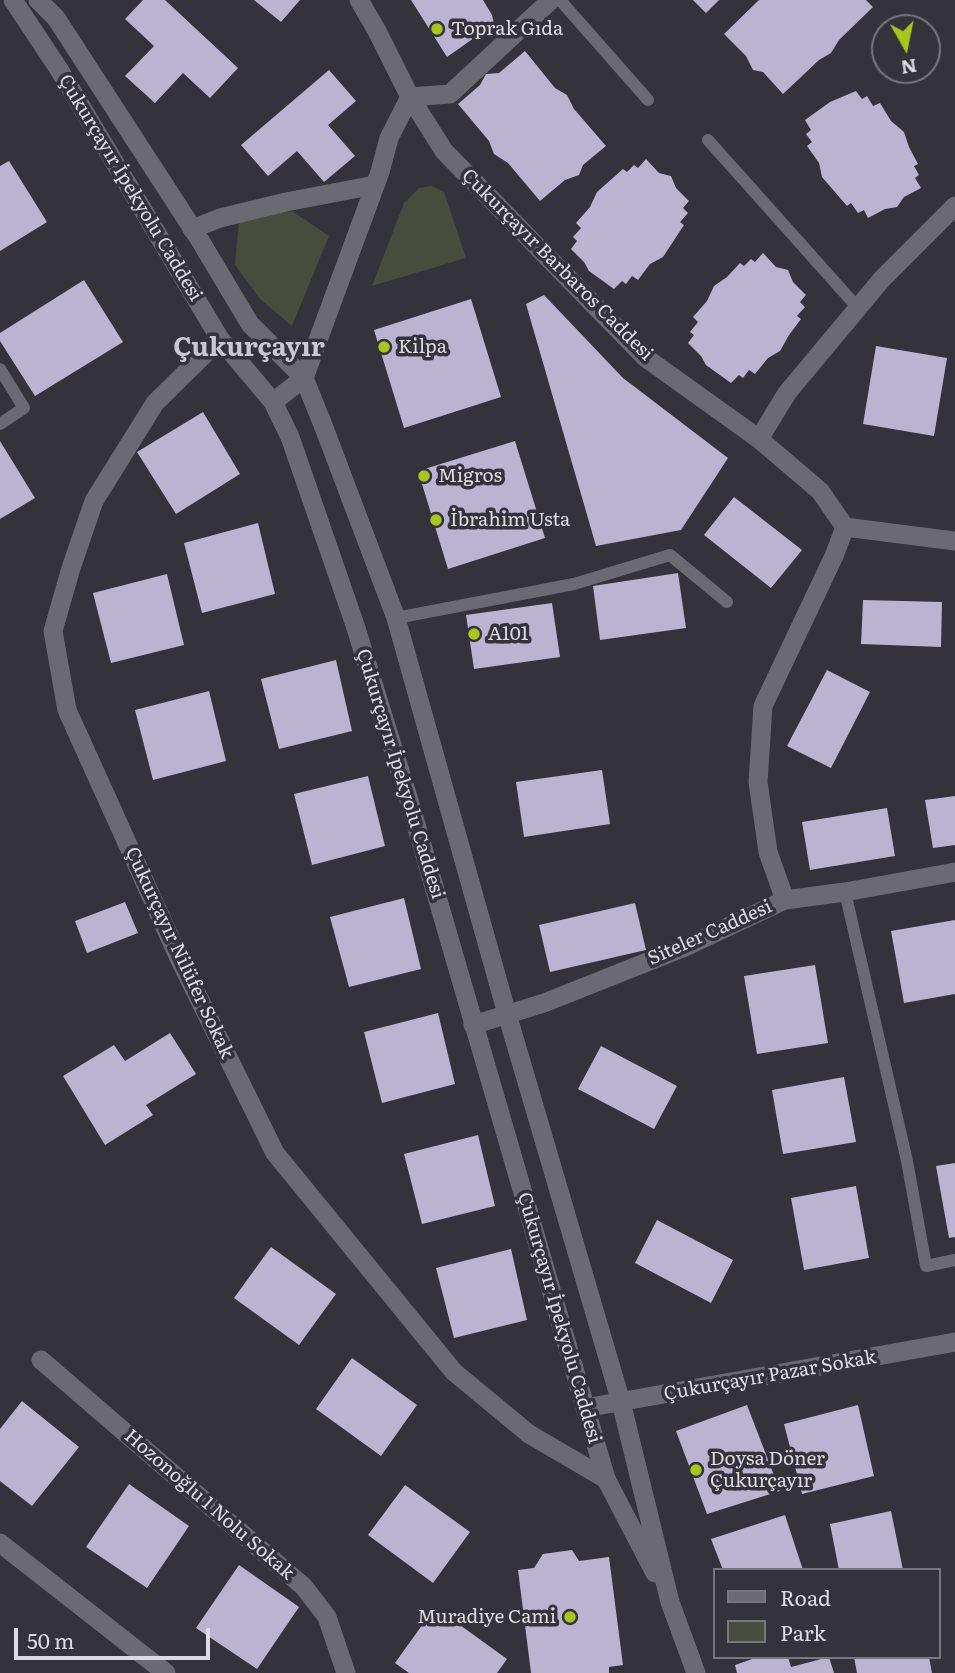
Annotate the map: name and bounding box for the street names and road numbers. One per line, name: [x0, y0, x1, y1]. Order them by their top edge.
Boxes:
street label: Çukurçayır İpekyolu Caddesi: [53, 71, 207, 305]
street label: Çukurçayır Barbaros Caddesi: [457, 165, 657, 365]
street label: Çukurçayır İpekyolu Caddesi: [351, 646, 449, 902]
street label: Çukurçayır Nilüfer Sokak: [120, 844, 238, 1062]
street label: Siteler Caddesi: [644, 895, 776, 971]
street label: Çukurçayır İpekyolu Caddesi: [512, 1190, 606, 1446]
street label: Çukurçayır Pazar Sokak: [662, 1346, 878, 1406]
street label: Hozonoğlu 1 Nolu Sokak: [119, 1425, 299, 1585]

